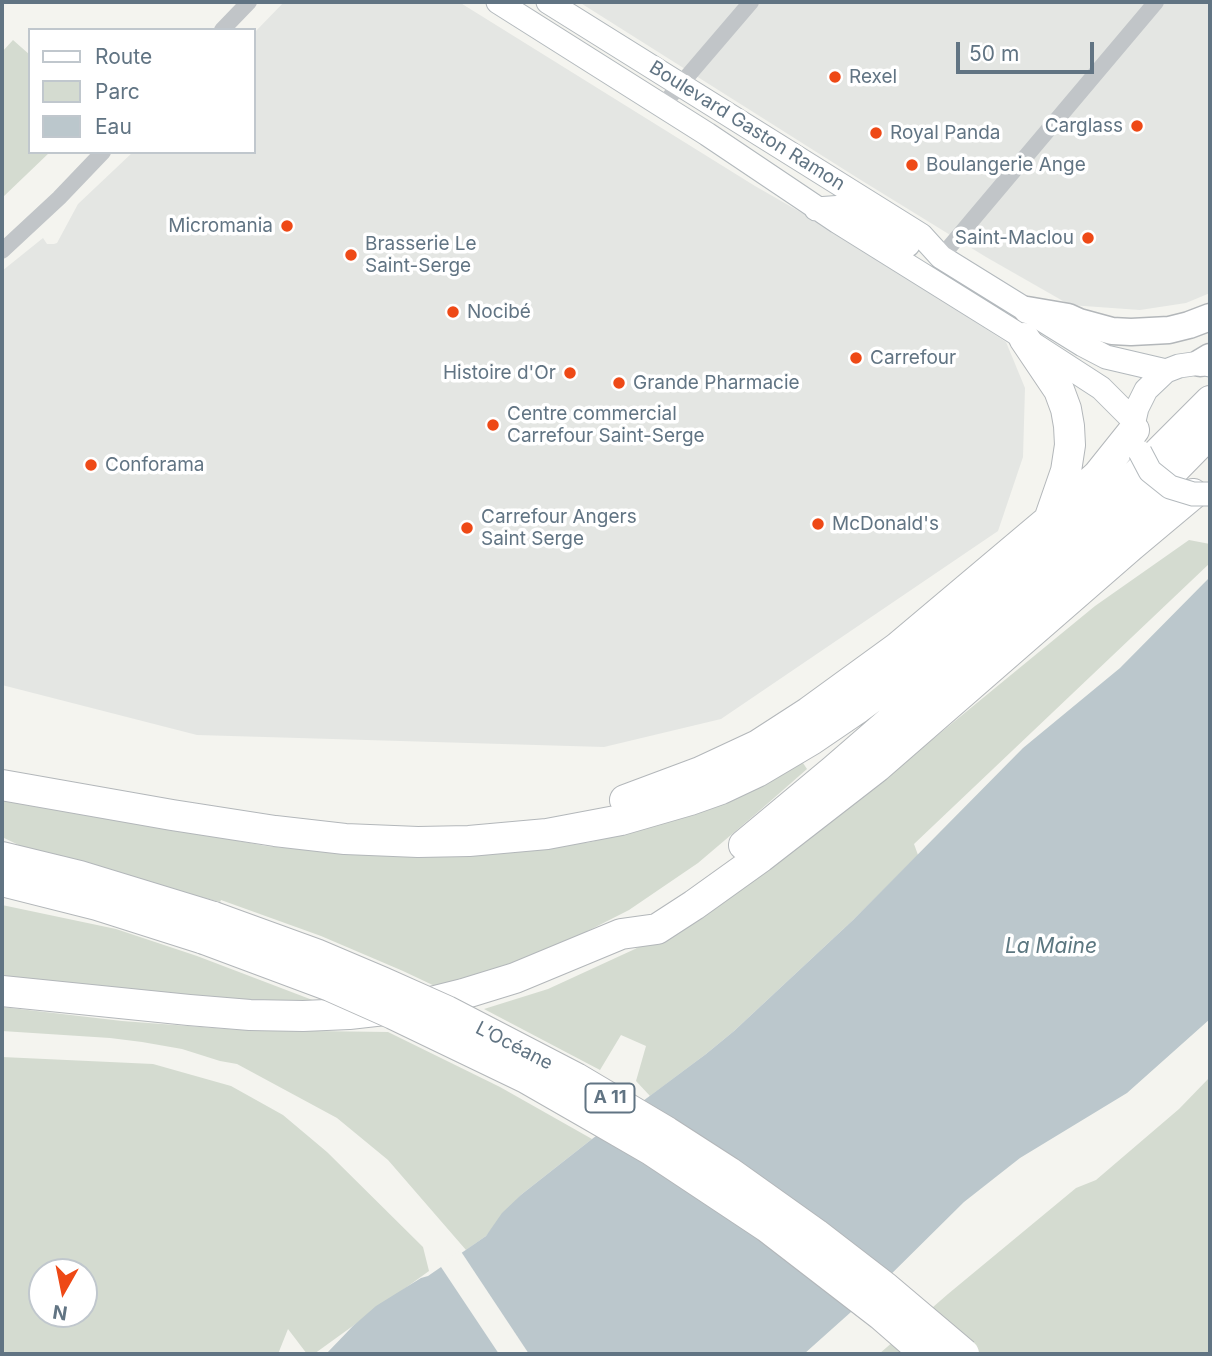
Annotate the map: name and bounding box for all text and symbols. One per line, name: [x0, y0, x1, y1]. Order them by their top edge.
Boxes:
legend: [28, 28, 256, 154]
scale bar: [960, 28, 1098, 72]
text: 50 m: [969, 41, 1019, 66]
text: Route: [95, 44, 152, 69]
street label: Boulevard Gaston Ramon: [645, 56, 849, 196]
place label: Rexel: [849, 66, 897, 88]
marker: Rexel: [827, 69, 843, 85]
text: Parc: [95, 79, 140, 104]
text: Eau: [95, 114, 132, 139]
place label: Carglass: [1045, 115, 1123, 137]
marker: Carglass: [1129, 118, 1145, 134]
place label: Royal Panda: [890, 122, 1001, 144]
marker: Royal Panda: [868, 125, 884, 141]
place label: Boulangerie Ange: [926, 154, 1086, 176]
marker: Boulangerie Ange: [904, 157, 920, 173]
place label: Micromania: [168, 215, 273, 237]
marker: Micromania: [279, 218, 295, 234]
place label: Saint-Maclou: [955, 227, 1074, 249]
marker: Saint-Maclou: [1080, 230, 1096, 246]
place label: Brasserie Le Saint-Serge: [365, 233, 477, 277]
marker: Brasserie Le Saint-Serge: [343, 247, 359, 263]
place label: Nocibé: [467, 301, 531, 323]
marker: Nocibé: [445, 304, 461, 320]
place label: Carrefour: [870, 347, 956, 369]
marker: Carrefour: [848, 350, 864, 366]
place label: Histoire d'Or: [443, 362, 556, 384]
marker: Histoire d'Or: [562, 365, 578, 381]
place label: Grande Pharmacie: [633, 372, 800, 394]
marker: Grande Pharmacie: [611, 375, 627, 391]
place label: Centre commercial Carrefour Saint-Serge: [507, 403, 705, 447]
marker: Centre commercial Carrefour Saint-Serge: [485, 417, 501, 433]
place label: Conforama: [105, 454, 204, 476]
marker: Conforama: [83, 457, 99, 473]
place label: Carrefour Angers Saint Serge: [481, 506, 637, 550]
place label: McDonald's: [832, 513, 939, 535]
marker: McDonald's: [810, 516, 826, 532]
marker: Carrefour Angers Saint Serge: [459, 520, 475, 536]
water label: La Maine: [1005, 934, 1097, 960]
street label: L’Océane: [472, 1017, 556, 1075]
road number: A 11: [586, 1084, 634, 1112]
north arrow: [28, 1258, 98, 1328]
text: N: [51, 1300, 69, 1325]

